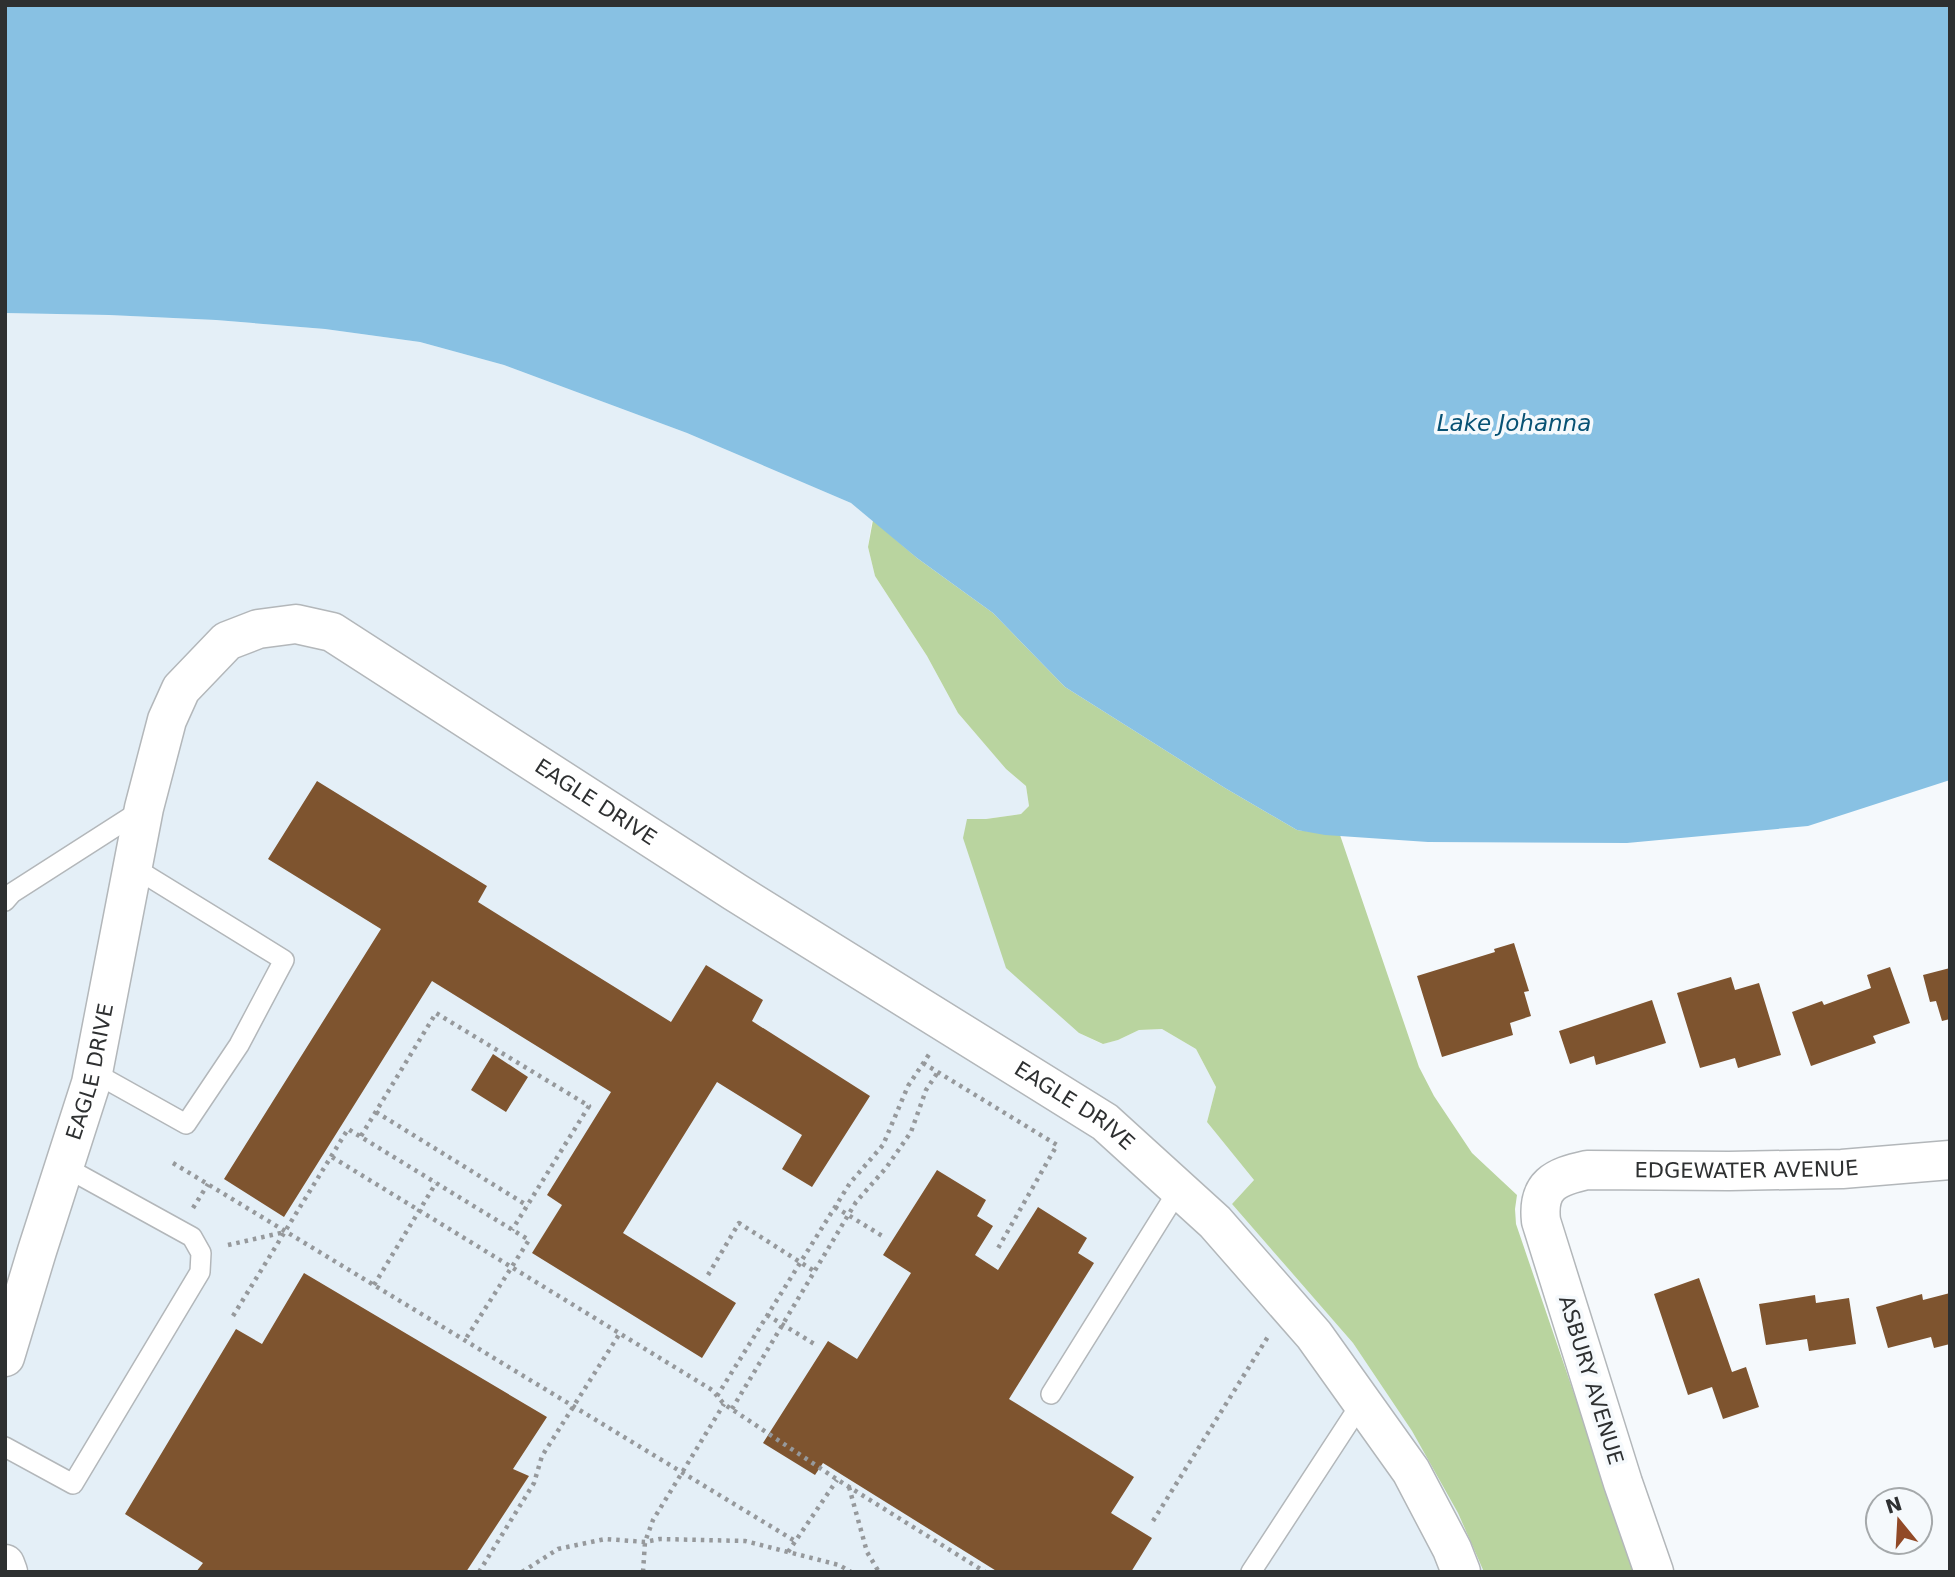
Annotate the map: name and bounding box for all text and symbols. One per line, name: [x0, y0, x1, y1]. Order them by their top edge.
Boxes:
water label: Lake Johanna: [1437, 410, 1591, 436]
street label: EAGLE DRIVE: [530, 754, 661, 850]
street label: EAGLE DRIVE: [61, 1001, 118, 1143]
street label: EAGLE DRIVE: [1010, 1057, 1139, 1155]
street label: EDGEWATER AVENUE: [1634, 1156, 1859, 1183]
street label: ASBURY AVENUE: [1554, 1293, 1628, 1467]
north arrow: [1864, 1486, 1934, 1556]
text: N: [1883, 1492, 1905, 1518]

